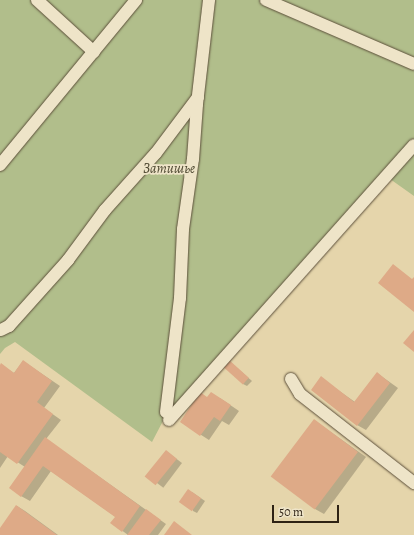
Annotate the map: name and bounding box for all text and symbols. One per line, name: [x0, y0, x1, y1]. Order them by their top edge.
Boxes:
park label: Затишье: [143, 161, 195, 177]
scale bar: [274, 497, 341, 523]
text: 50 m: [279, 504, 303, 520]

